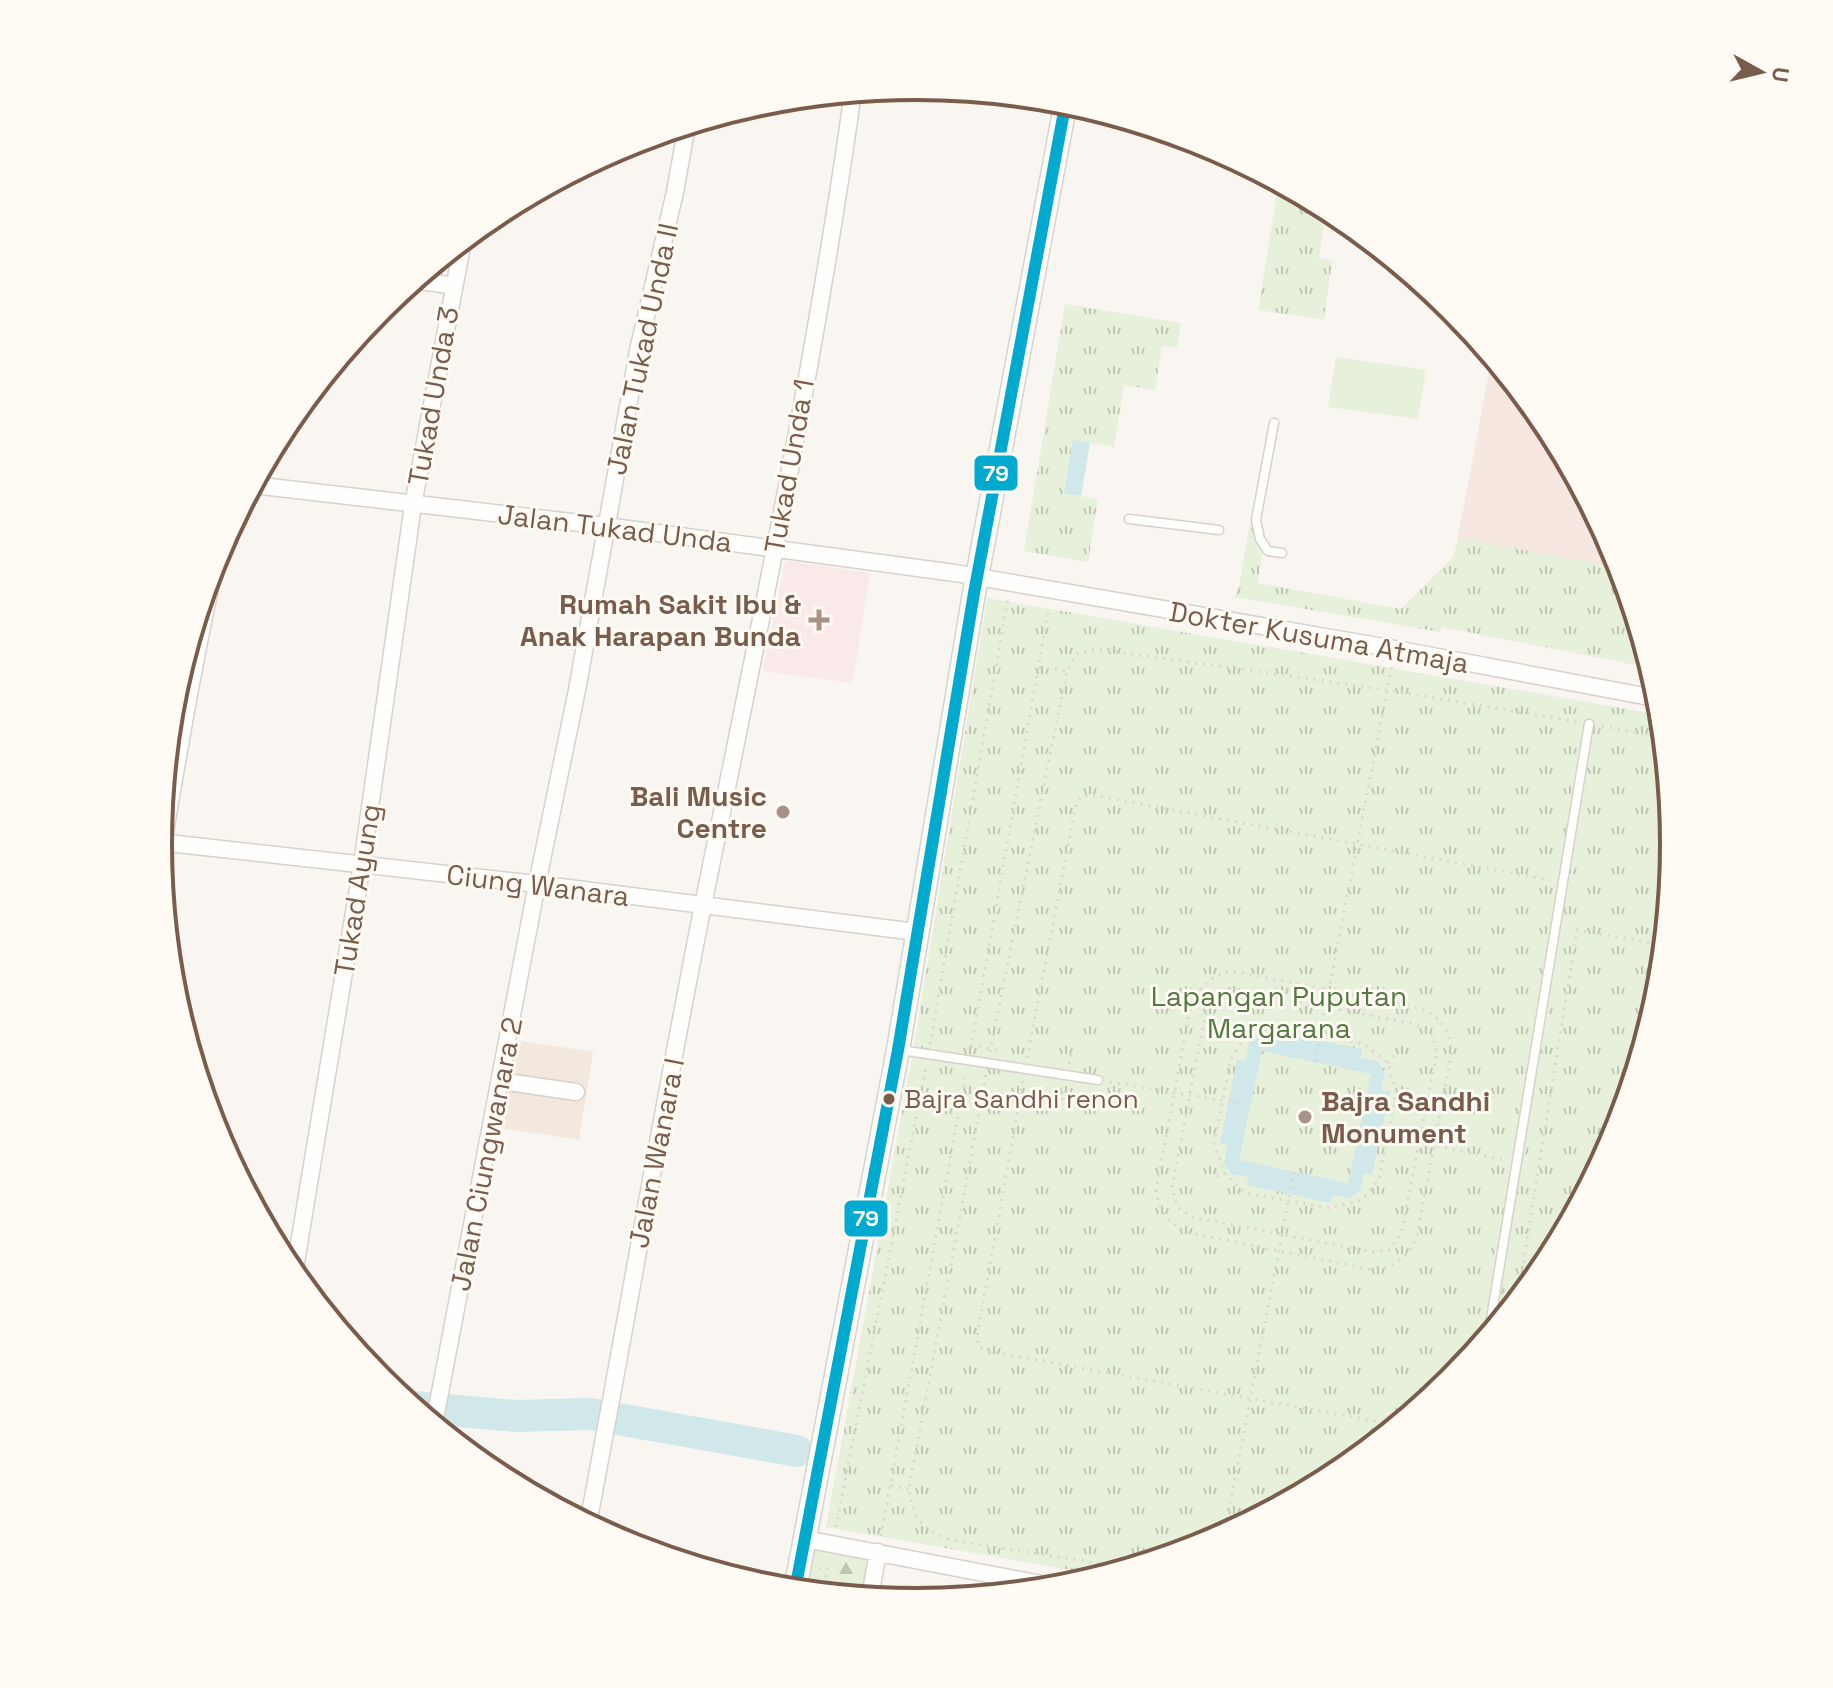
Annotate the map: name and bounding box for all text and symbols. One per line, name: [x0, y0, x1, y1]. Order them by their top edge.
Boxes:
north arrow: [1721, 32, 1801, 112]
text: U: [1766, 66, 1796, 84]
street label: Jalan Tukad Unda II: [598, 220, 686, 478]
street label: Tukad Unda 3: [400, 304, 466, 488]
street label: Tukad Unda 1: [756, 376, 822, 556]
line badge: 79: [973, 454, 1019, 492]
text: 79: [983, 459, 1009, 487]
street label: Jalan Tukad Unda: [496, 496, 734, 560]
place label: Rumah Sakit Ibu & Anak Harapan Bunda: [520, 586, 801, 654]
street label: Dokter Kusuma Atmaja: [1166, 593, 1472, 681]
marker: Rumah Sakit Ibu & Anak Harapan Bunda: [808, 609, 830, 631]
place label: Bali Music Centre: [630, 778, 767, 846]
street label: Tukad Ayung: [326, 801, 388, 979]
marker: Bali Music Centre: [774, 803, 792, 821]
street label: Ciung Wanara: [445, 856, 631, 914]
park label: Lapangan Puputan Margarana: [1151, 978, 1407, 1046]
street label: Jalan Ciungwanara 2: [442, 1014, 530, 1294]
street label: Jalan Wanara I: [620, 1055, 692, 1251]
place label: Bajra Sandhi renon: [904, 1082, 1139, 1116]
place label: Bajra Sandhi Monument: [1321, 1083, 1490, 1151]
marker: Bajra Sandhi renon: [881, 1091, 897, 1107]
marker: Bajra Sandhi Monument: [1296, 1108, 1314, 1126]
line badge: 79: [843, 1199, 889, 1238]
text: 79: [853, 1204, 879, 1232]

